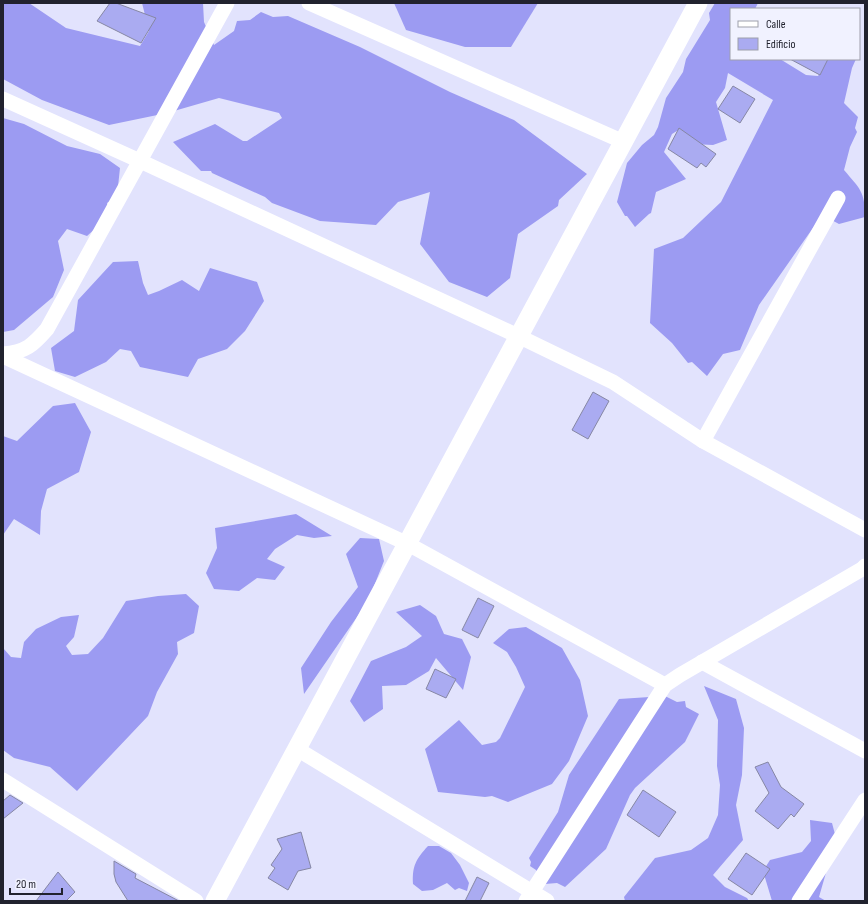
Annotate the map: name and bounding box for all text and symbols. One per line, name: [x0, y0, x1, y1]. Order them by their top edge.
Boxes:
legend: [730, 8, 860, 60]
text: Calle: [766, 17, 786, 32]
text: Edificio: [766, 37, 795, 52]
scale bar: [10, 870, 62, 896]
text: 20 m: [16, 877, 36, 892]

